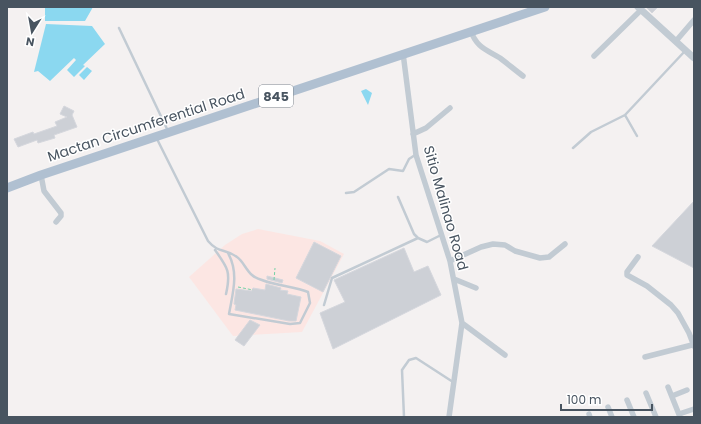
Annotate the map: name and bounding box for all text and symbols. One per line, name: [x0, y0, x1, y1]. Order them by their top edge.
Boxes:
north arrow: [12, 12, 52, 52]
text: N: [25, 33, 36, 50]
street label: Mactan Circumferential Road: [45, 84, 247, 166]
road number: 845: [259, 85, 293, 107]
street label: Sitio Malinao Road: [419, 143, 473, 273]
scale bar: [561, 386, 652, 412]
text: 100 m: [567, 391, 601, 408]

